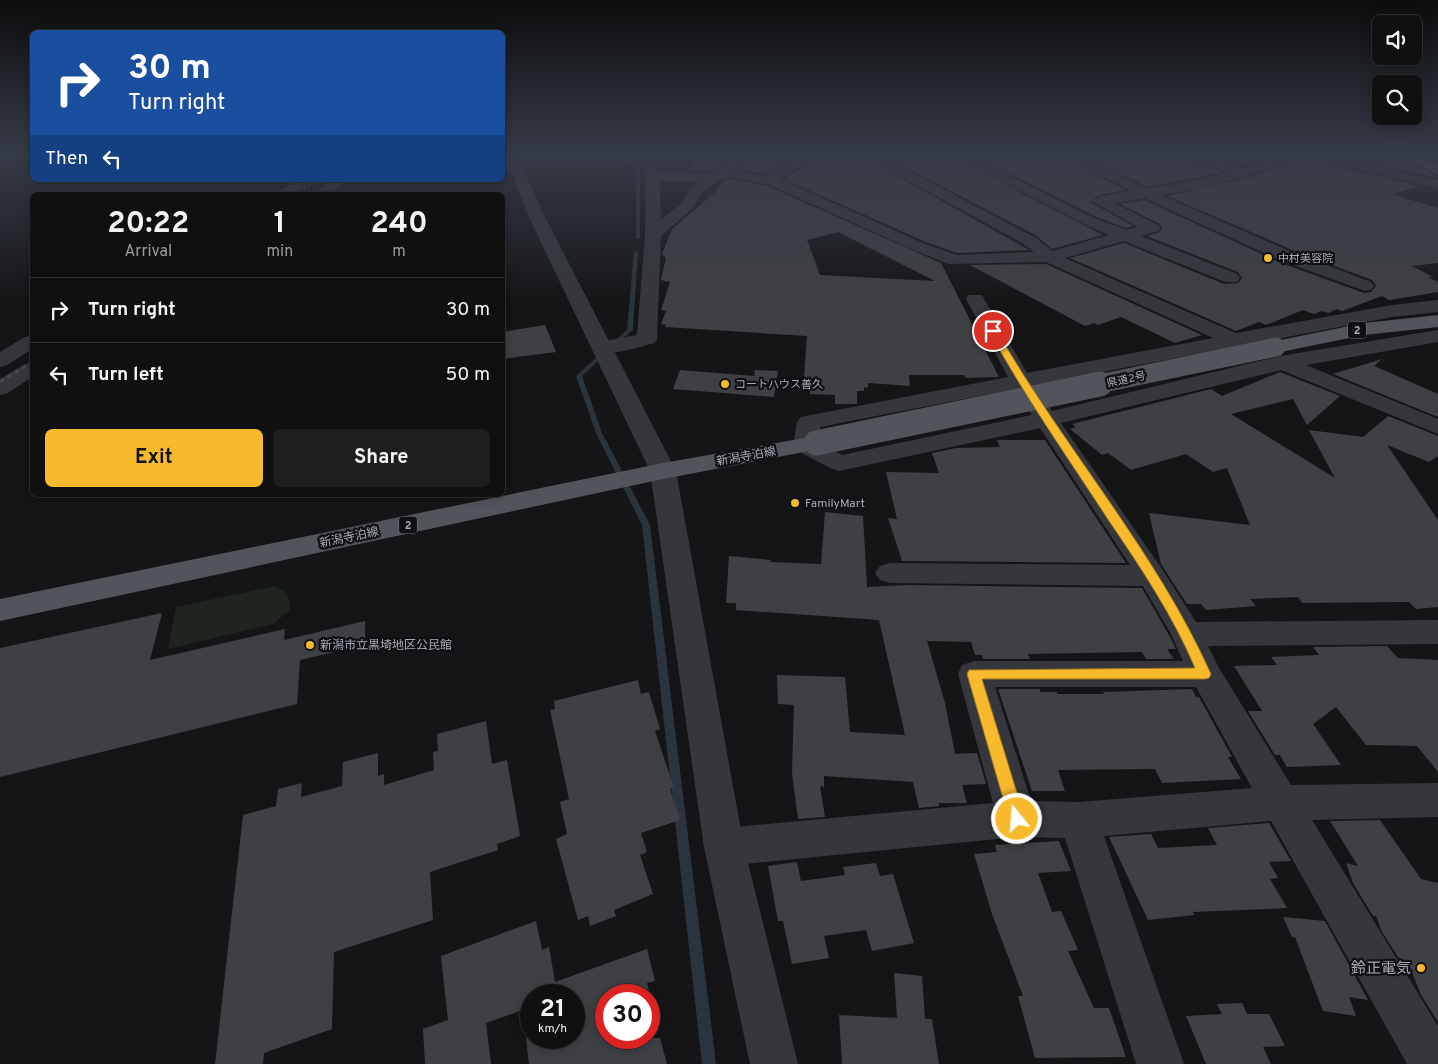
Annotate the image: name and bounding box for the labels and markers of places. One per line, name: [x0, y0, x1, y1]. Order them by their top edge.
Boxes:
marker: 中村美容院: [1262, 252, 1274, 264]
place label: 中村美容院: [1278, 252, 1333, 266]
pin: [972, 310, 1014, 352]
marker: コートハウス善久: [719, 378, 731, 390]
place label: コートハウス善久: [735, 378, 823, 392]
place label: FamilyMart: [805, 496, 865, 512]
marker: FamilyMart: [789, 497, 801, 509]
place label: 新潟市立黒埼地区公民館: [320, 638, 452, 654]
marker: 新潟市立黒埼地区公民館: [304, 639, 316, 651]
place label: 鈴正電気: [1351, 960, 1411, 979]
marker: 鈴正電気: [1415, 962, 1427, 974]

